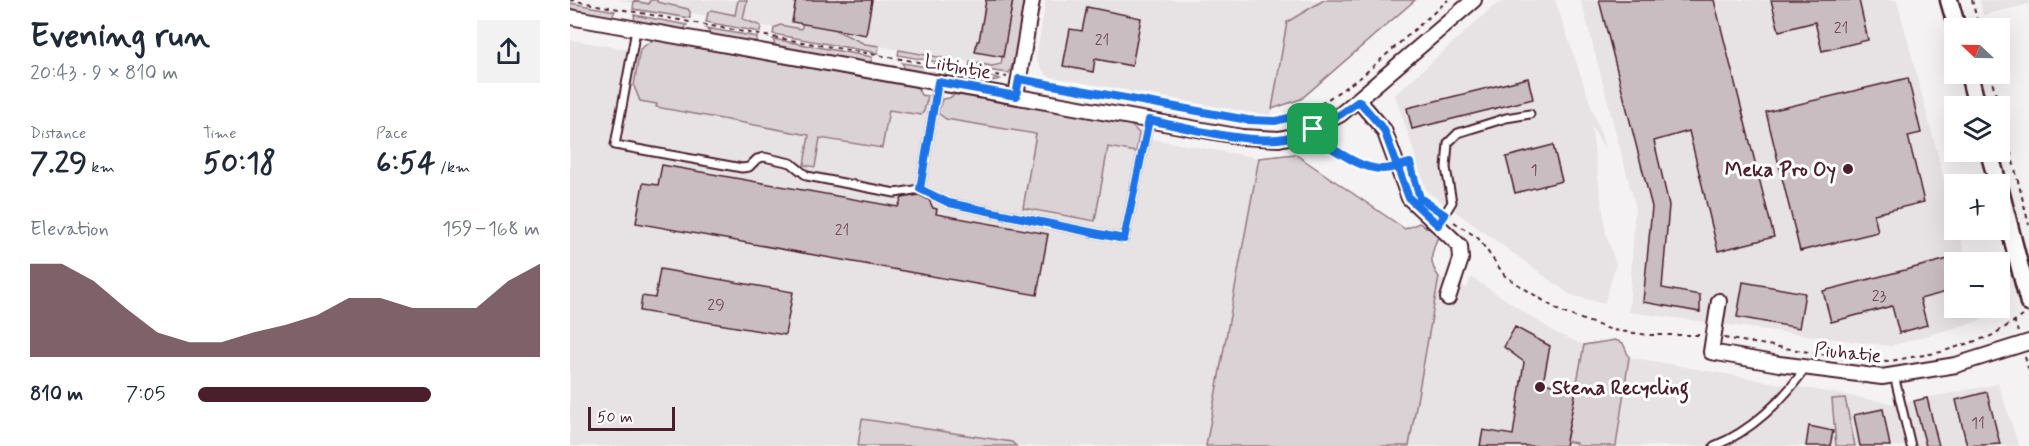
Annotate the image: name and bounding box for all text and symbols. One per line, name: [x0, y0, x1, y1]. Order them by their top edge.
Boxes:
text: Evening run: [30, 15, 210, 59]
house number: 21: [1834, 18, 1848, 39]
north arrow: [1944, 18, 2010, 84]
map controls: [1944, 18, 2010, 318]
button: share: [477, 20, 540, 83]
house number: 21: [1095, 30, 1109, 51]
street label: Liitintie: [922, 48, 993, 87]
text: 20:43 · 9 × 810 m: [30, 60, 178, 87]
button: layers: [1944, 96, 2010, 162]
pin: [1287, 103, 1338, 154]
icon: arrive: [1296, 112, 1329, 145]
text: Distance: [30, 123, 86, 144]
text: Time: [203, 123, 237, 144]
text: Pace: [376, 123, 408, 144]
text: 7.29: [30, 144, 87, 183]
text: 50:18: [203, 144, 276, 183]
text: 6:54: [376, 144, 436, 183]
text: km: [87, 157, 115, 178]
text: /km: [436, 157, 470, 178]
place label: Meka Pro Oy: [1725, 157, 1836, 184]
house number: 1: [1530, 160, 1538, 181]
marker: Meka Pro Oy: [1841, 162, 1855, 176]
button: +: [1944, 174, 2010, 240]
text: Elevation: [30, 216, 109, 243]
text: 159–168 m: [442, 216, 540, 243]
house number: 21: [835, 220, 849, 241]
button: −: [1944, 252, 2010, 318]
house number: 23: [1872, 286, 1887, 307]
house number: 29: [707, 295, 725, 316]
street label: Piuhatie: [1813, 337, 1883, 370]
place label: Stena Recycling: [1552, 375, 1689, 404]
marker: Stena Recycling: [1533, 380, 1547, 394]
text: 810 m: [30, 381, 83, 408]
text: 7:05: [126, 381, 165, 408]
scale bar: [588, 404, 675, 432]
text: 50 m: [597, 407, 633, 428]
house number: 11: [1971, 413, 1985, 434]

